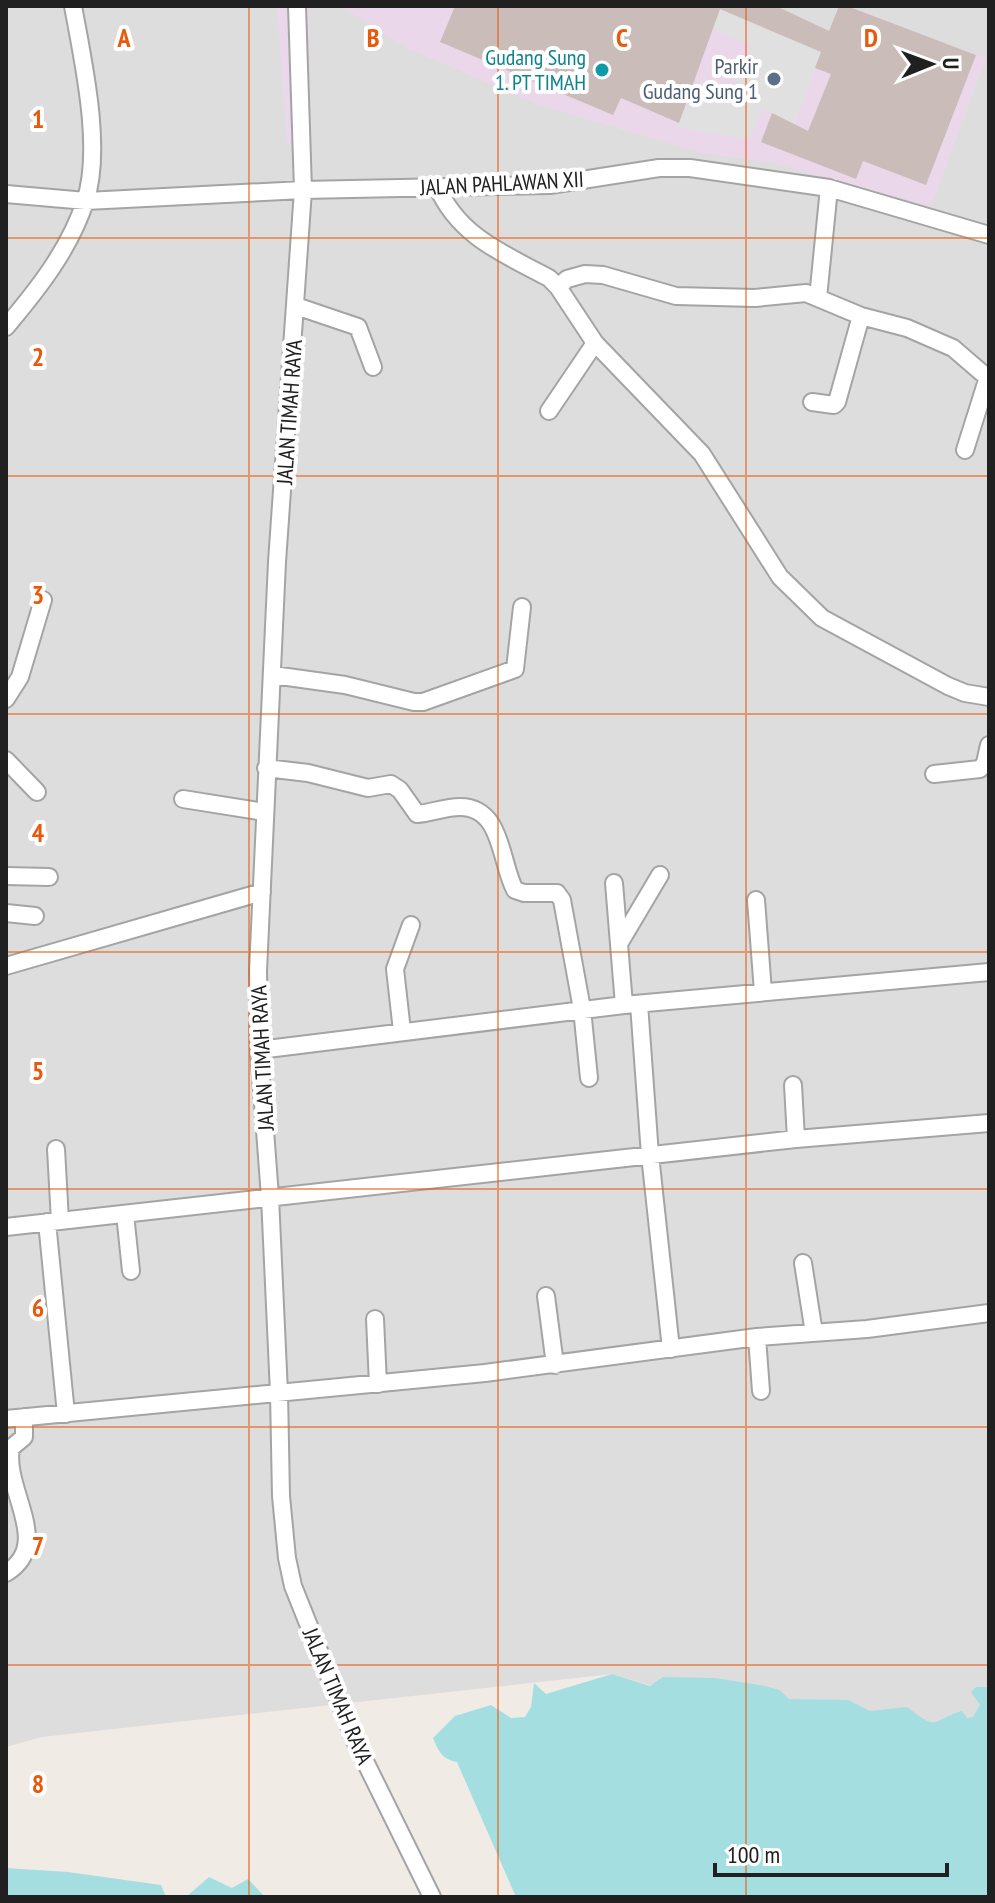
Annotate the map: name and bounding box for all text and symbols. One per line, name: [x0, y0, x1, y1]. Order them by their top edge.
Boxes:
text: A: [116, 21, 131, 54]
text: B: [367, 21, 380, 54]
text: C: [616, 21, 628, 54]
text: D: [864, 21, 878, 54]
north arrow: [891, 24, 971, 104]
place label: Gudang Sung 1. PT TIMAH: [485, 43, 586, 96]
place label: Parkir Gudang Sung 1: [643, 52, 758, 105]
text: U: [937, 58, 965, 70]
marker: Gudang Sung 1. PT TIMAH: [593, 61, 611, 79]
marker: Parkir Gudang Sung 1: [765, 70, 783, 88]
text: 1: [32, 102, 44, 135]
street label: JALAN PAHLAWAN XII: [418, 165, 585, 201]
street label: JALAN TIMAH RAYA: [270, 338, 308, 487]
text: 2: [32, 340, 44, 373]
text: 3: [32, 578, 44, 611]
text: 4: [32, 816, 45, 849]
street label: JALAN TIMAH RAYA: [244, 984, 280, 1132]
text: 5: [32, 1054, 44, 1087]
text: 6: [32, 1291, 44, 1324]
text: 7: [32, 1529, 44, 1562]
street label: JALAN TIMAH RAYA: [296, 1623, 380, 1769]
text: 8: [32, 1767, 44, 1800]
scale bar: [715, 1827, 947, 1877]
text: 100 m: [727, 1839, 780, 1870]

